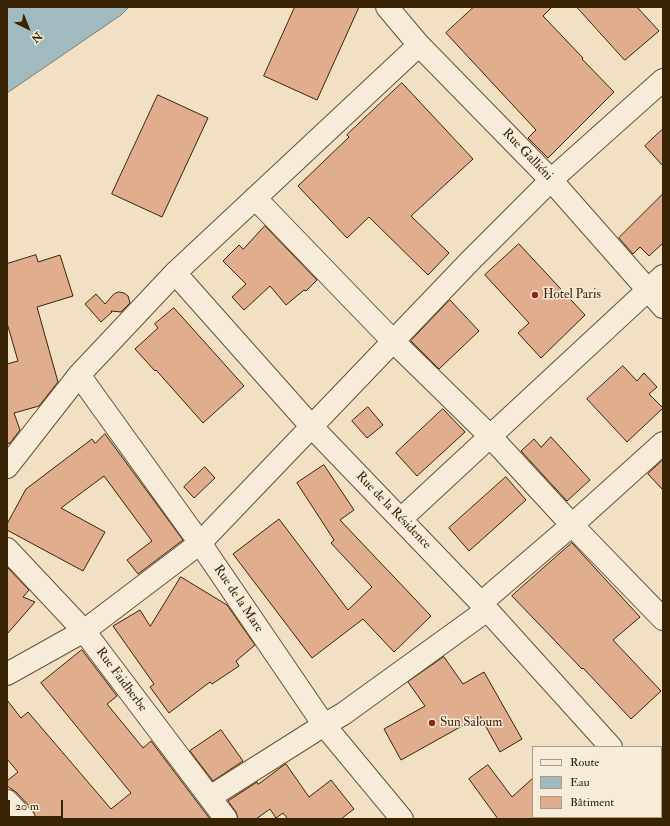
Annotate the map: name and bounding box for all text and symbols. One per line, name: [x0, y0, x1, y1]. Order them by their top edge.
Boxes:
north arrow: [8, 8, 48, 48]
text: N: [28, 29, 45, 45]
street label: Rue Galliéni: [498, 126, 556, 184]
place label: Hotel Paris: [543, 287, 601, 303]
marker: Hotel Paris: [530, 290, 540, 300]
street label: Rue de la Résidence: [352, 469, 434, 553]
street label: Rue de la Mare: [210, 562, 266, 636]
street label: Rue Faidherbe: [92, 645, 150, 715]
place label: Sun Saloum: [440, 715, 502, 731]
marker: Sun Saloum: [427, 718, 437, 728]
legend: [532, 746, 662, 818]
text: Route: [570, 755, 599, 770]
text: Eau: [570, 775, 590, 790]
scale bar: [10, 792, 65, 818]
text: Bâtiment: [570, 795, 614, 810]
text: 20 m: [15, 799, 39, 814]

